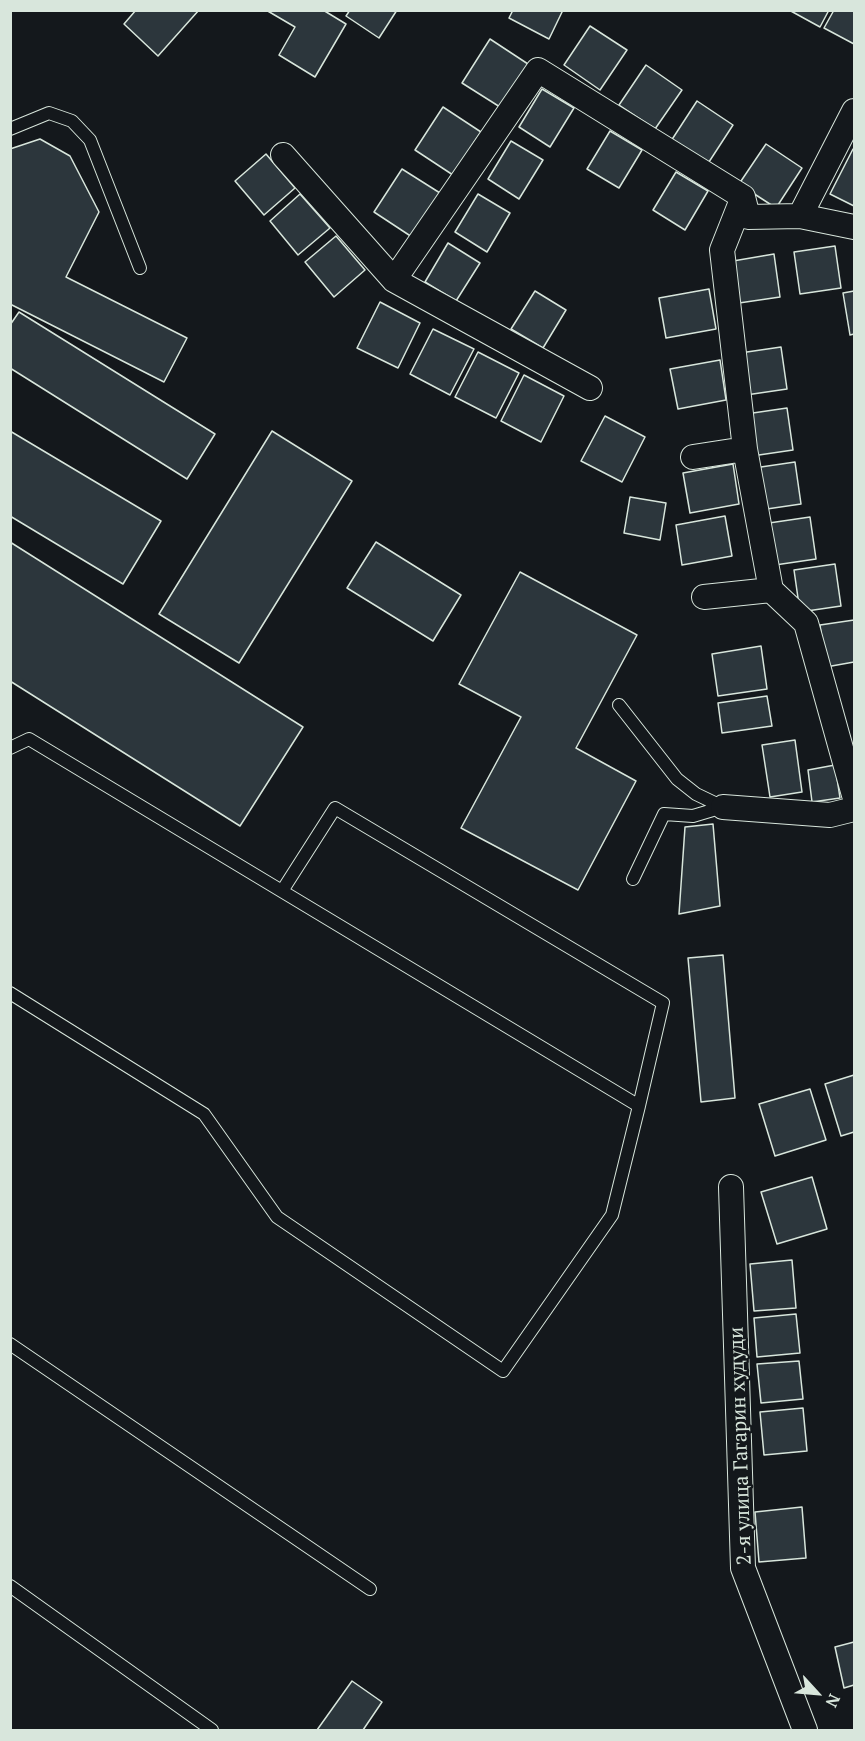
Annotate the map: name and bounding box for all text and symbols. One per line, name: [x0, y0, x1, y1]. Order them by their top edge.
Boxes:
street label: 2-я улица Гагарин худуди: [725, 1326, 757, 1566]
north arrow: [787, 1663, 847, 1723]
text: N: [821, 1691, 846, 1711]

